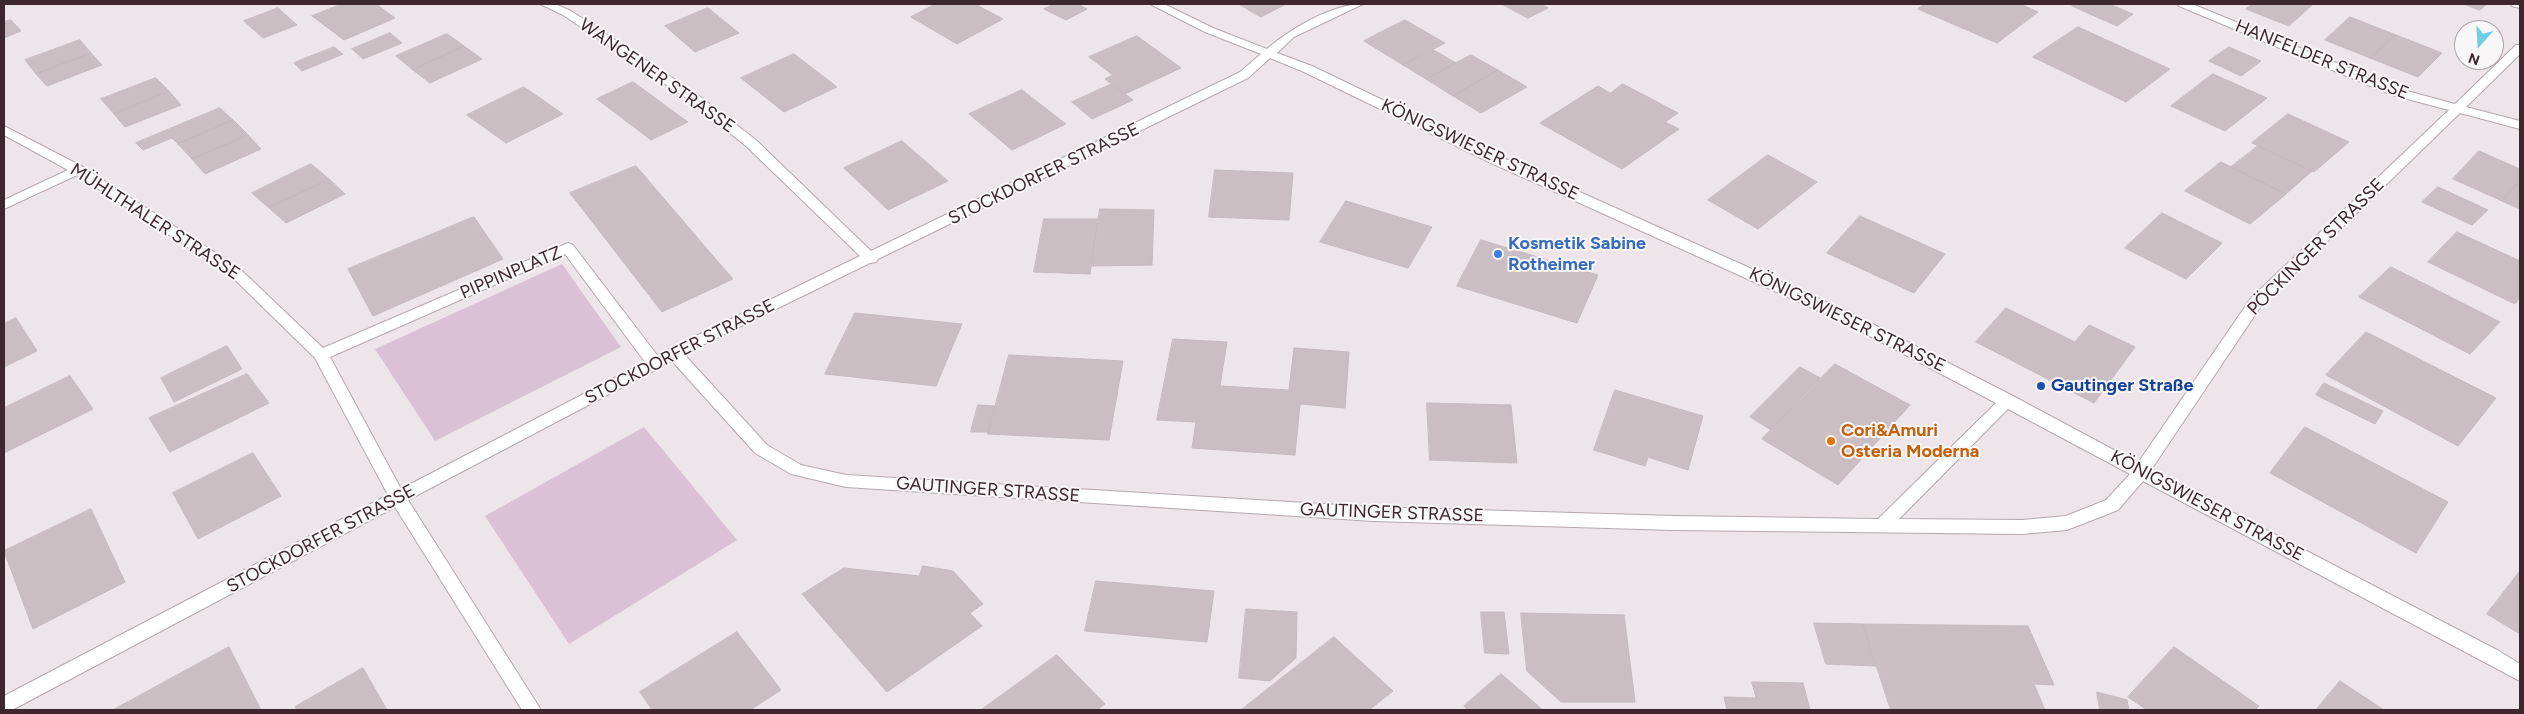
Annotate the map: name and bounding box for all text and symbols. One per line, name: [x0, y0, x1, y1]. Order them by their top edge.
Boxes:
street label: WANGENER STRASSE: [575, 14, 739, 138]
street label: HANFELDER STRASSE: [2232, 15, 2412, 105]
north arrow: [2454, 20, 2504, 70]
text: N: [2466, 49, 2482, 69]
street label: KÖNIGSWIESER STRASSE: [1378, 95, 1582, 205]
street label: STOCKDORFER STRASSE: [945, 118, 1143, 230]
street label: MÜHLTHALER STRASSE: [66, 159, 244, 285]
street label: PÖCKINGER STRASSE: [2243, 174, 2389, 320]
place label: Kosmetik Sabine Rotheimer: [1508, 233, 1646, 276]
street label: PIPPINPLATZ: [457, 242, 565, 304]
marker: Kosmetik Sabine Rotheimer: [1492, 248, 1504, 260]
street label: KÖNIGSWIESER STRASSE: [1745, 263, 1949, 377]
street label: STOCKDORFER STRASSE: [582, 295, 778, 409]
place label: Gautinger Straße: [2051, 375, 2193, 397]
marker: Gautinger Straße: [2035, 380, 2047, 392]
place label: Cori&Amuri Osteria Moderna: [1841, 420, 1979, 462]
marker: Cori&Amuri Osteria Moderna: [1825, 435, 1837, 447]
street label: KÖNIGSWIESER STRASSE: [2107, 446, 2307, 566]
street label: GAUTINGER STRASSE: [895, 473, 1081, 507]
street label: STOCKDORFER STRASSE: [223, 480, 419, 598]
street label: GAUTINGER STRASSE: [1300, 499, 1484, 527]

